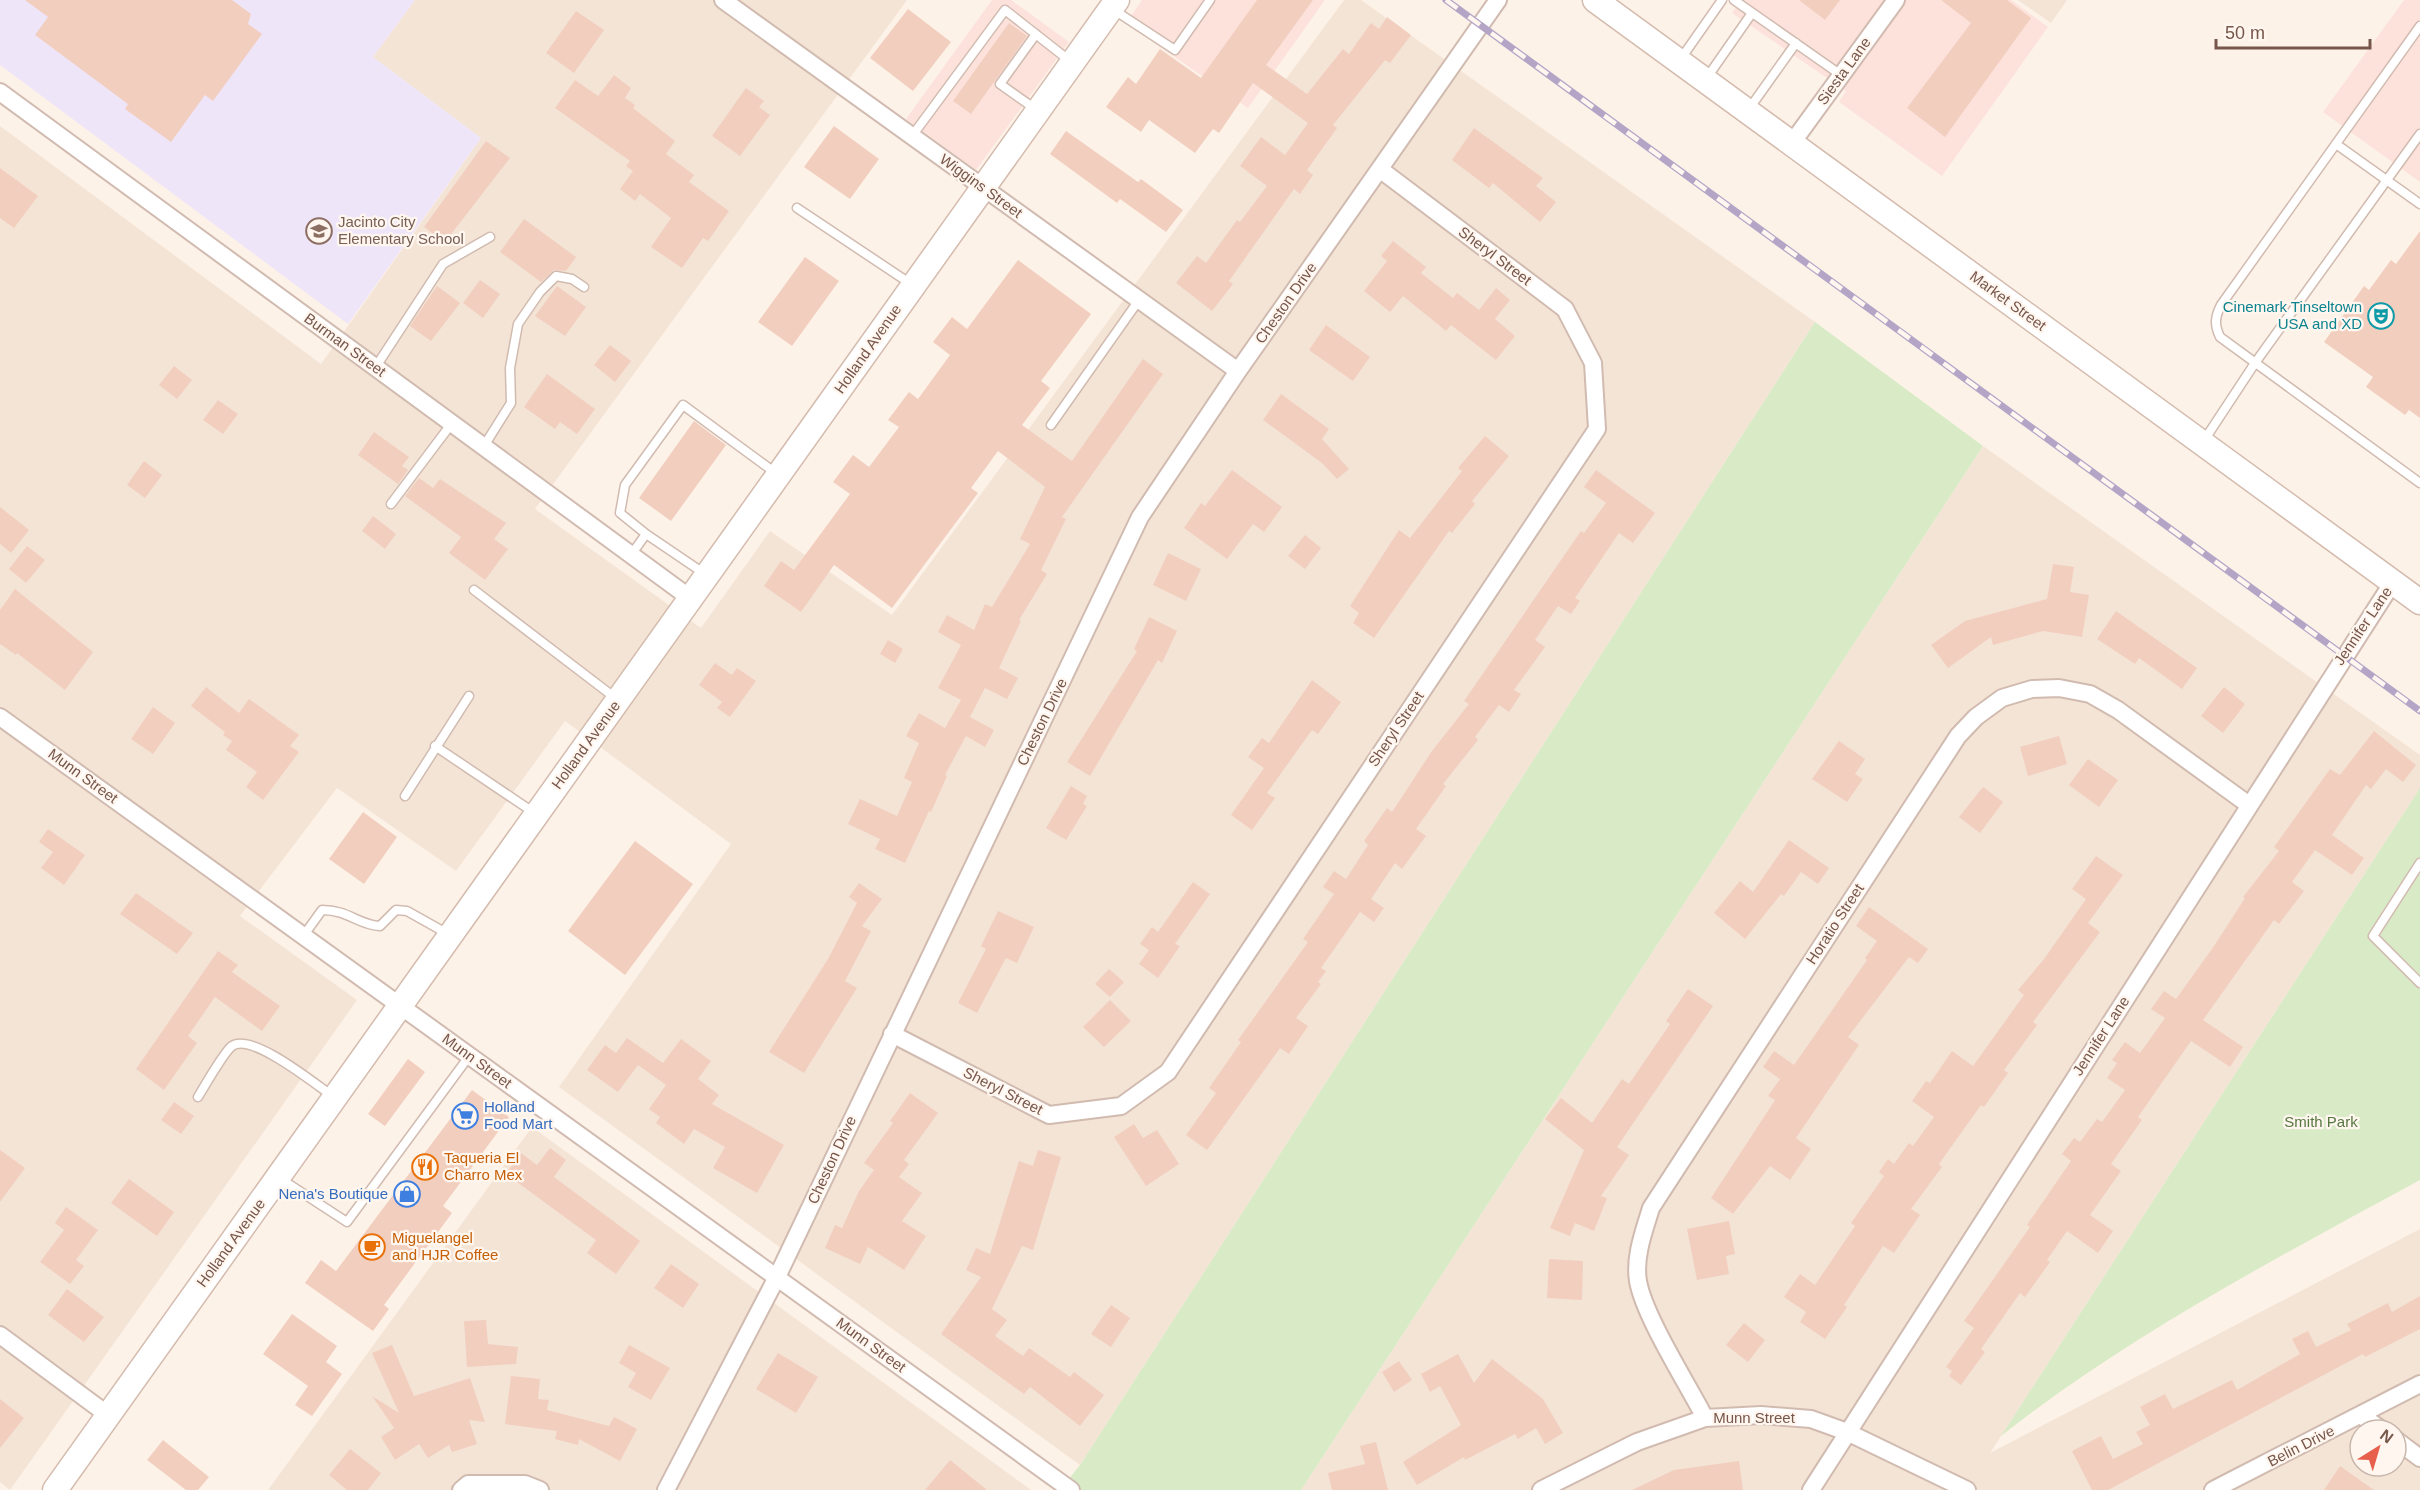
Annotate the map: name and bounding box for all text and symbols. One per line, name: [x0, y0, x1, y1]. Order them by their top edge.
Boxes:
scale bar: [2216, 12, 2370, 50]
text: 50 m: [2225, 23, 2265, 43]
street label: Siesta Lane: [1813, 34, 1874, 108]
street label: Wiggins Street: [937, 150, 1026, 222]
place label: Jacinto City Elementary School: [338, 213, 464, 247]
school or university icon: Jacinto City Elementary School: [304, 216, 334, 246]
street label: Sheryl Street: [1456, 223, 1536, 289]
street label: Cheston Drive: [1251, 259, 1320, 347]
street label: Market Street: [1967, 267, 2050, 334]
place label: Cinemark Tinseltown USA and XD: [2223, 298, 2362, 332]
street label: Holland Avenue: [831, 301, 905, 397]
theatre icon: Cinemark Tinseltown USA and XD: [2366, 301, 2396, 331]
street label: Burman Street: [301, 309, 390, 380]
street label: Jennifer Lane: [2330, 583, 2395, 668]
street label: Cheston Drive: [1013, 675, 1070, 768]
street label: Sheryl Street: [1364, 687, 1427, 769]
street label: Holland Avenue: [548, 697, 623, 792]
street label: Munn Street: [45, 745, 122, 807]
street label: Horatio Street: [1802, 880, 1867, 967]
street label: Jennifer Lane: [2069, 993, 2132, 1078]
street label: Munn Street: [439, 1030, 516, 1092]
street label: Sheryl Street: [961, 1063, 1046, 1118]
place label: Holland Food Mart: [484, 1098, 553, 1132]
supermarket icon: Holland Food Mart: [450, 1101, 480, 1131]
street label: Cheston Drive: [804, 1113, 859, 1206]
park label: Smith Park: [2284, 1113, 2358, 1130]
place label: Taqueria El Charro Mex: [444, 1149, 523, 1183]
restaurant icon: Taqueria El Charro Mex: [410, 1152, 440, 1182]
shop icon: Nena's Boutique: [392, 1179, 422, 1209]
place label: Nena's Boutique: [278, 1185, 388, 1202]
street label: Holland Avenue: [193, 1195, 268, 1290]
place label: Miguelangel and HJR Coffee: [392, 1229, 498, 1263]
cafe icon: Miguelangel and HJR Coffee: [357, 1232, 387, 1262]
street label: Munn Street: [833, 1314, 910, 1376]
street label: Munn Street: [1713, 1409, 1796, 1426]
north arrow: [2348, 1418, 2408, 1478]
street label: Belin Drive: [2265, 1422, 2337, 1470]
text: N: [2377, 1426, 2396, 1447]

